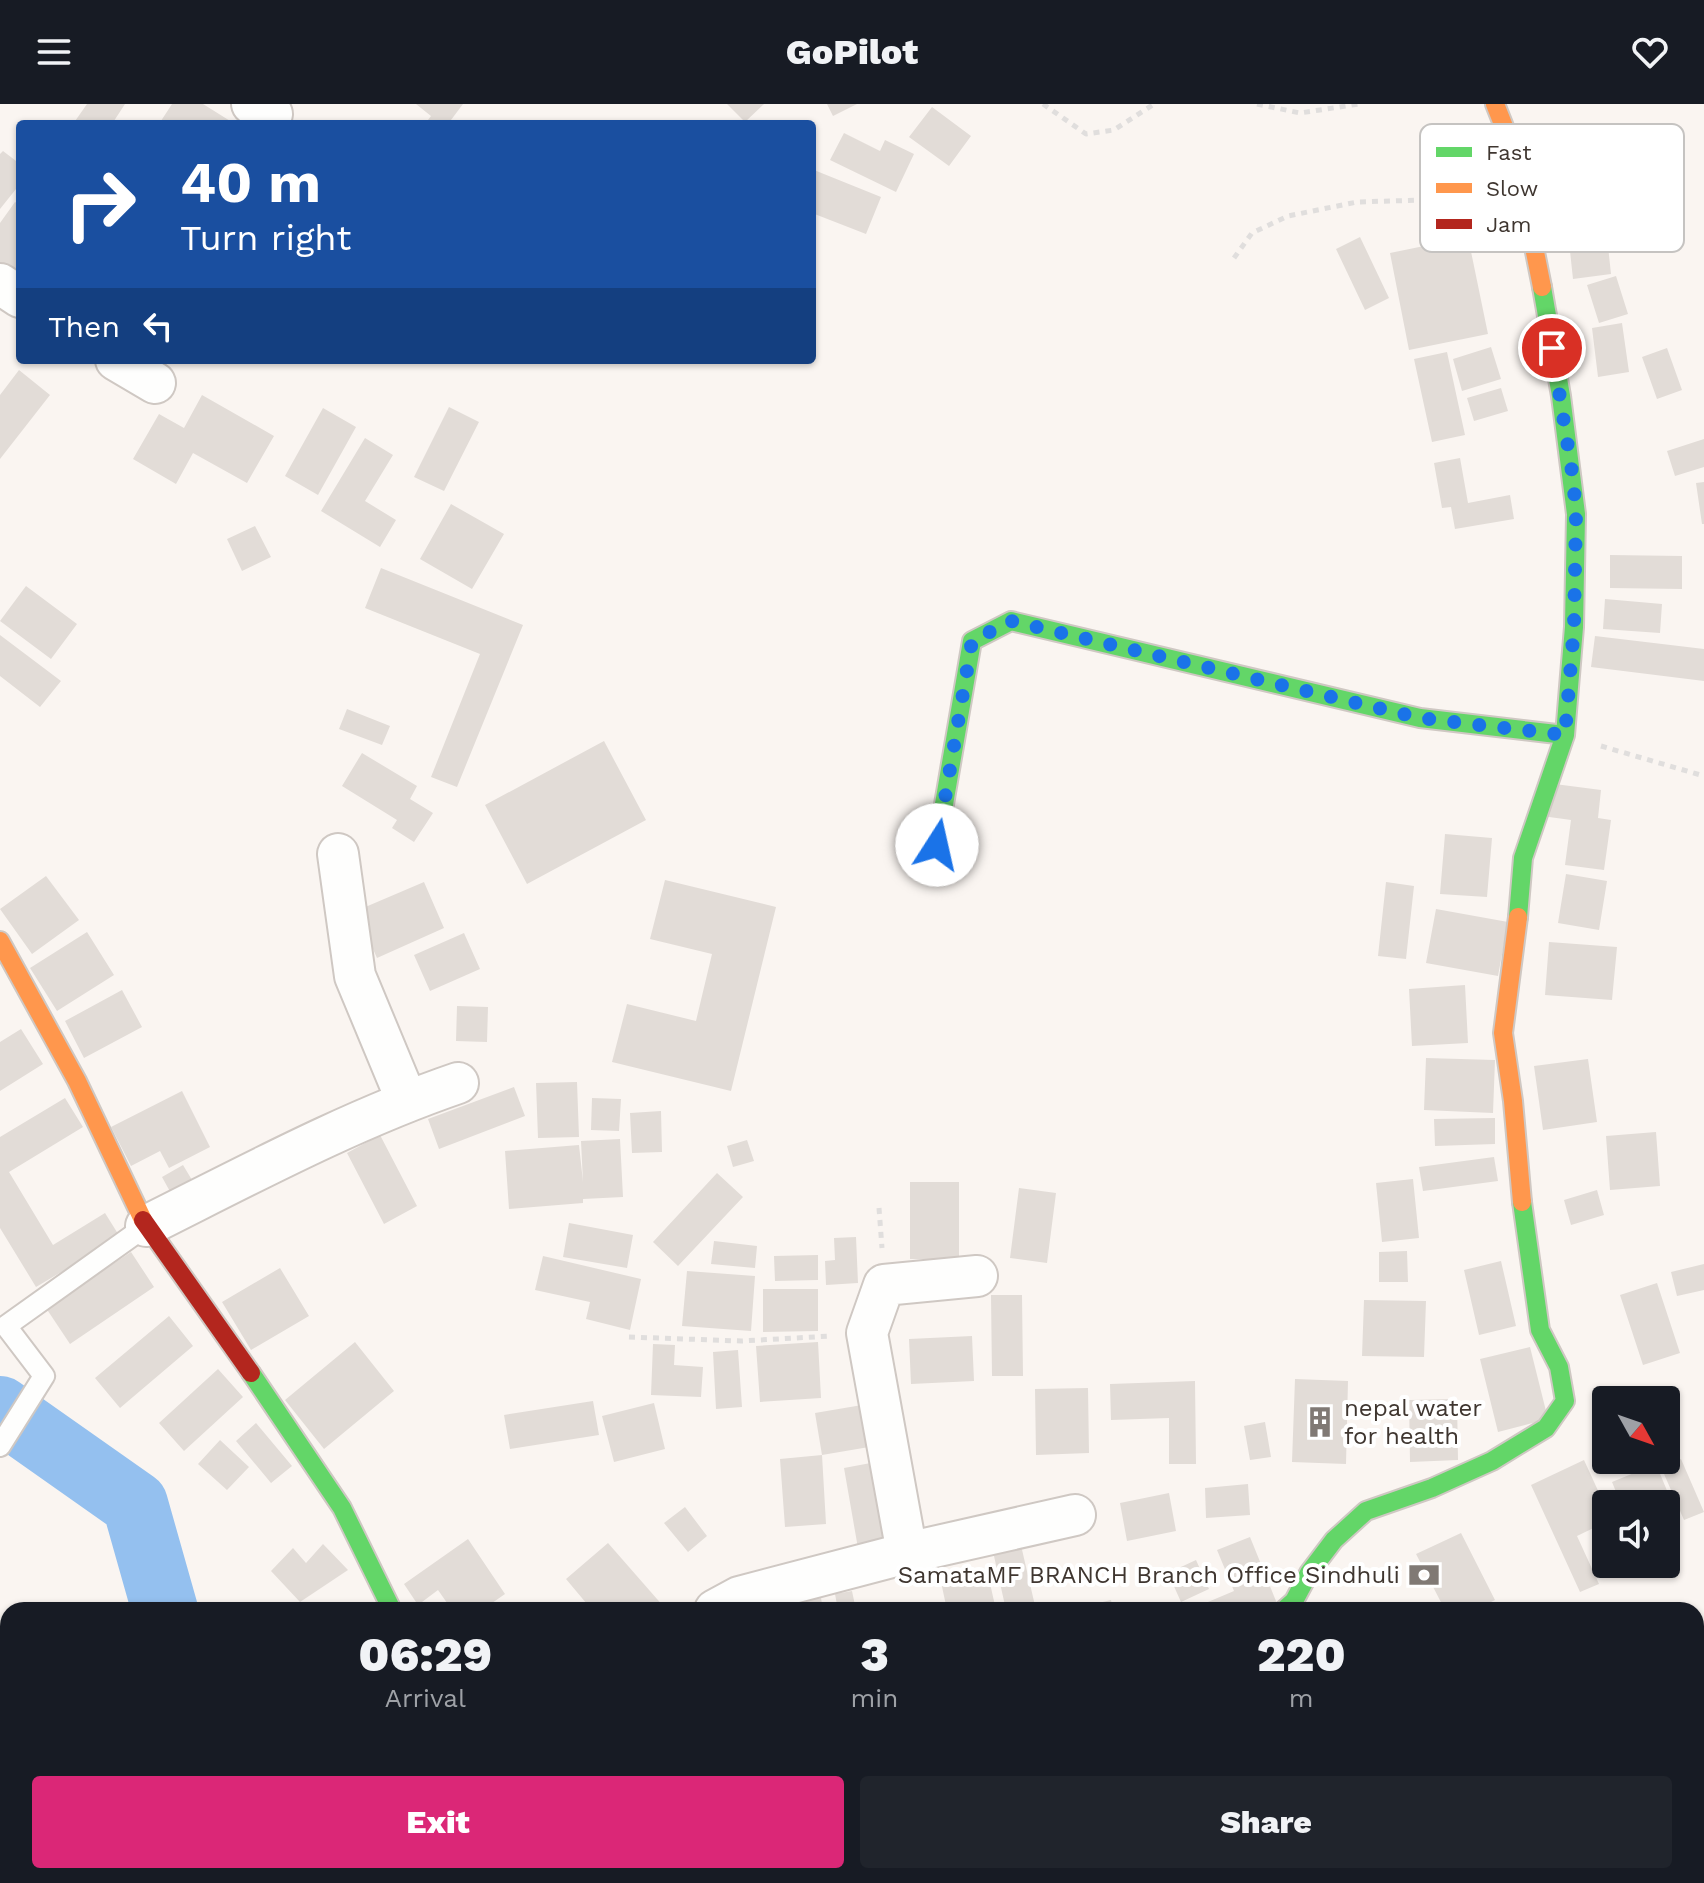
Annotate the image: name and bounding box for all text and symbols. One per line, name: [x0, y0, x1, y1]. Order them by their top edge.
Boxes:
icon: menu: [32, 30, 76, 74]
icon: heart: [1628, 30, 1672, 74]
text: GoPilot: [786, 31, 918, 73]
legend: [1420, 124, 1684, 252]
text: Fast: [1486, 140, 1532, 165]
text: 40 m: [180, 150, 321, 216]
icon: right: [48, 152, 152, 256]
text: Slow: [1486, 176, 1538, 201]
text: Jam: [1486, 212, 1531, 237]
text: Turn right: [180, 217, 351, 259]
icon: left: [136, 304, 180, 348]
text: Then: [48, 309, 120, 344]
pin: [1518, 314, 1586, 382]
icon: arrive: [1530, 326, 1574, 370]
position arrow: [895, 803, 979, 887]
north arrow: [1592, 1386, 1680, 1474]
map controls: [1592, 1386, 1680, 1578]
place label: nepal water for health: [1344, 1394, 1482, 1450]
building icon: nepal water for health: [1303, 1405, 1337, 1439]
button: sound: [1592, 1490, 1680, 1578]
bank icon: SamataMF BRANCH Branch Office Sindhuli: [1407, 1558, 1441, 1592]
place label: SamataMF BRANCH Branch Office Sindhuli: [898, 1561, 1400, 1589]
text: 06:29: [358, 1626, 492, 1683]
text: 3: [860, 1626, 889, 1683]
text: 220: [1257, 1626, 1346, 1683]
text: Arrival: [385, 1683, 466, 1713]
text: min: [851, 1683, 898, 1713]
text: m: [1289, 1683, 1314, 1713]
button: Exit: [32, 1776, 844, 1868]
button: Share: [860, 1776, 1672, 1868]

